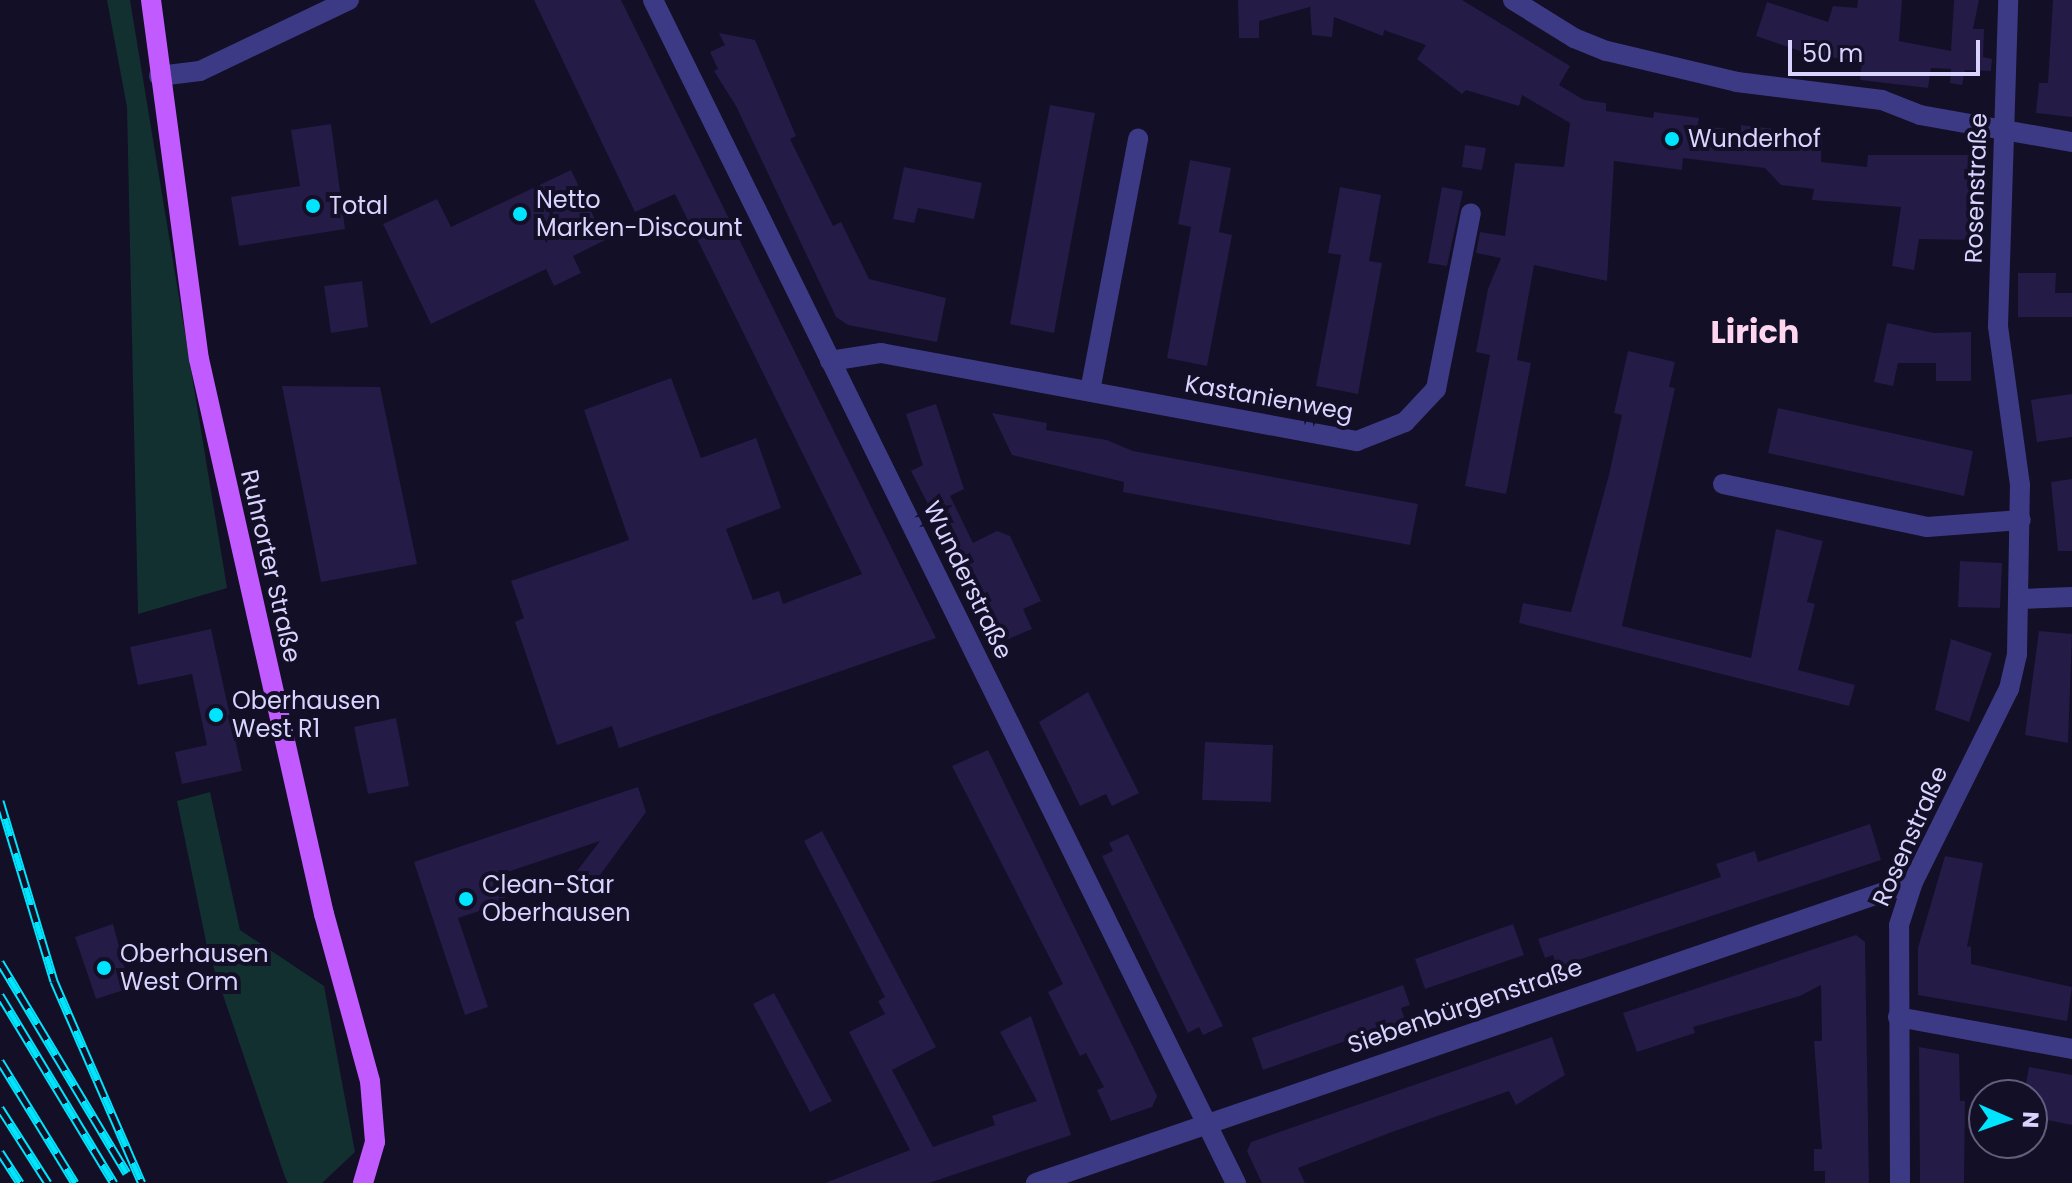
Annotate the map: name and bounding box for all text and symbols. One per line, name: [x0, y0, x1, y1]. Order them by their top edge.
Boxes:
scale bar: [1792, 24, 1984, 74]
text: 50 m: [1802, 37, 1863, 70]
street label: Rosenstraße: [1959, 112, 1993, 264]
place label: Wunderhof: [1688, 125, 1821, 153]
marker: Wunderhof: [1663, 130, 1681, 148]
place label: Netto Marken-Discount: [536, 186, 742, 242]
place label: Total: [329, 192, 388, 220]
marker: Total: [304, 197, 322, 215]
marker: Netto Marken-Discount: [511, 205, 529, 223]
district label: Lirich: [1711, 313, 1799, 351]
street label: Kastanienweg: [1183, 369, 1355, 427]
street label: Ruhrorter Straße: [235, 467, 307, 665]
street label: Wunderstraße: [917, 496, 1019, 664]
place label: Oberhausen West R1: [232, 687, 381, 743]
marker: Oberhausen West R1: [207, 706, 225, 724]
street label: Rosenstraße: [1866, 761, 1954, 911]
place label: Clean-Star Oberhausen: [482, 871, 631, 927]
marker: Clean-Star Oberhausen: [457, 890, 475, 908]
place label: Oberhausen West Orm: [120, 940, 269, 996]
street label: Siebenbürgenstraße: [1344, 952, 1586, 1060]
marker: Oberhausen West Orm: [95, 959, 113, 977]
north arrow: [1968, 1079, 2048, 1159]
text: N: [2015, 1111, 2046, 1129]

